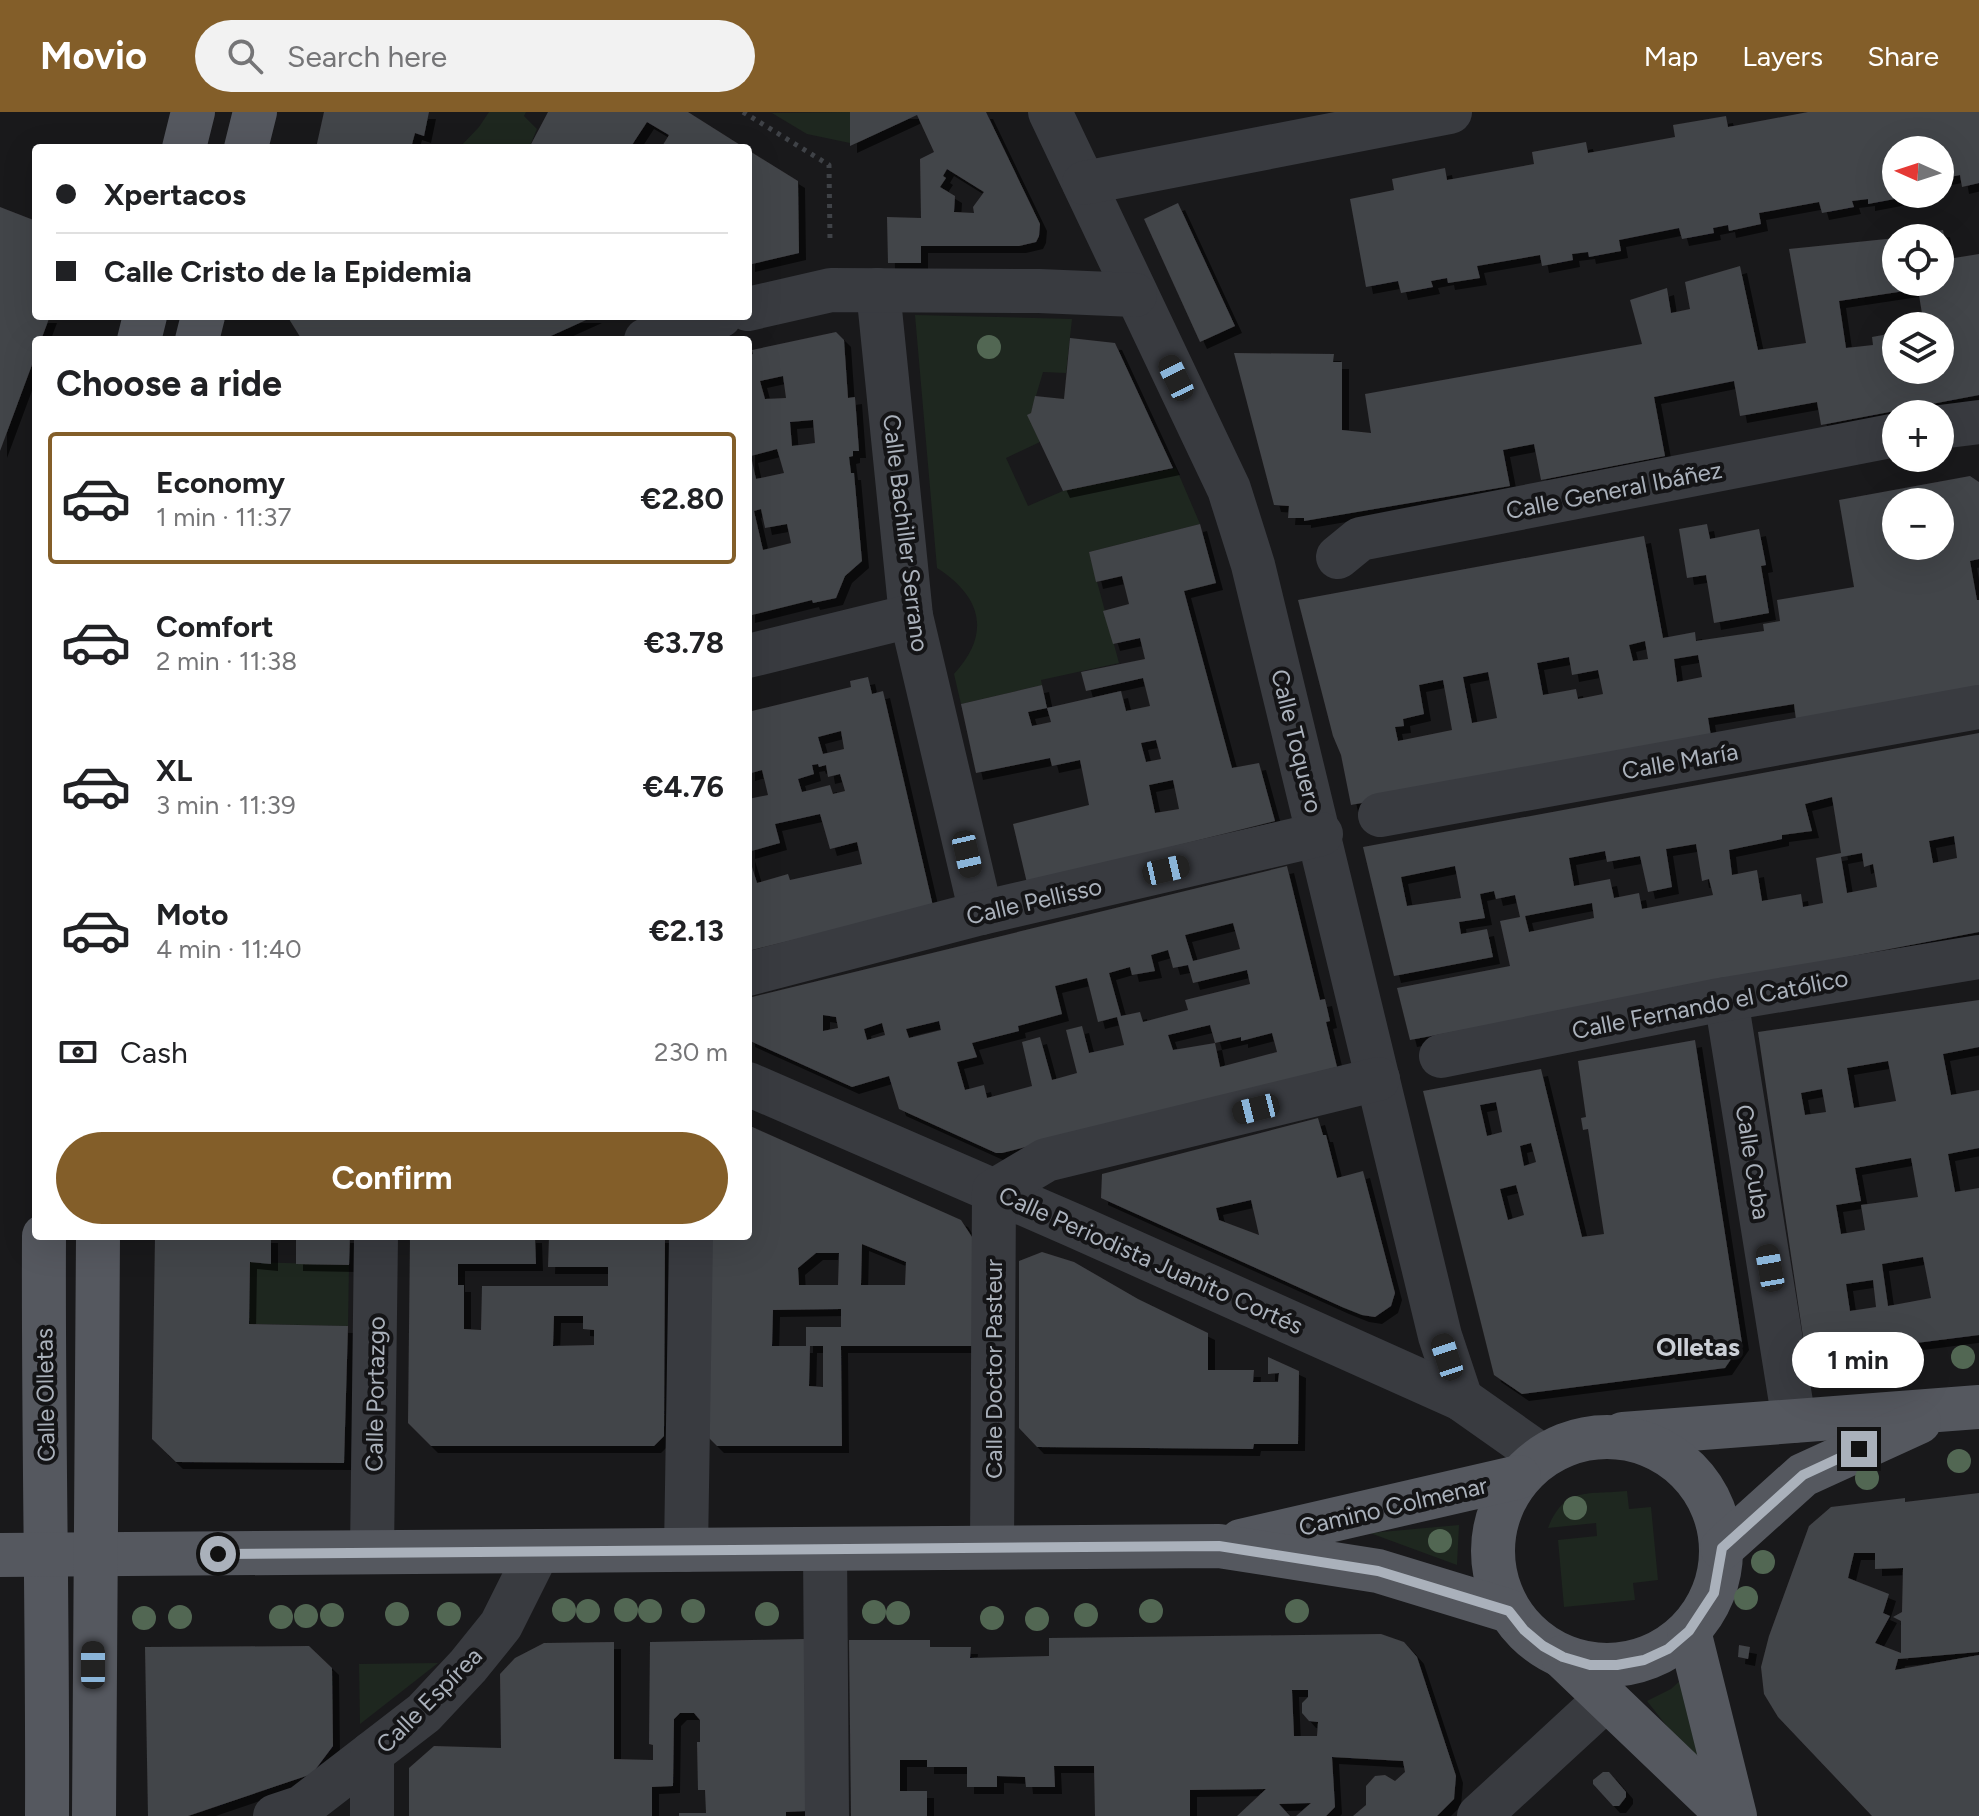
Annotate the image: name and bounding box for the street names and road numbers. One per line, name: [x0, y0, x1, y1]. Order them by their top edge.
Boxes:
street label: Calle Bachiller Serrano: [877, 412, 935, 654]
street label: Calle General Ibáñez: [1503, 455, 1725, 525]
street label: Calle Toquero: [1265, 666, 1329, 816]
street label: Calle María: [1620, 737, 1740, 785]
street label: Calle Pellisso: [963, 871, 1105, 931]
street label: Calle Fernando el Católico: [1569, 963, 1851, 1045]
street label: Calle Cuba: [1730, 1102, 1776, 1222]
street label: Calle Periodista Juanito Cortés: [994, 1180, 1308, 1340]
street label: Calle Doctor Pasteur: [979, 1259, 1008, 1479]
street label: Calle Portazgo: [359, 1316, 391, 1472]
street label: Calle Olletas: [29, 1328, 61, 1462]
street label: Camino Colmenar: [1296, 1470, 1490, 1542]
street label: Calle Espírea: [370, 1641, 488, 1759]

